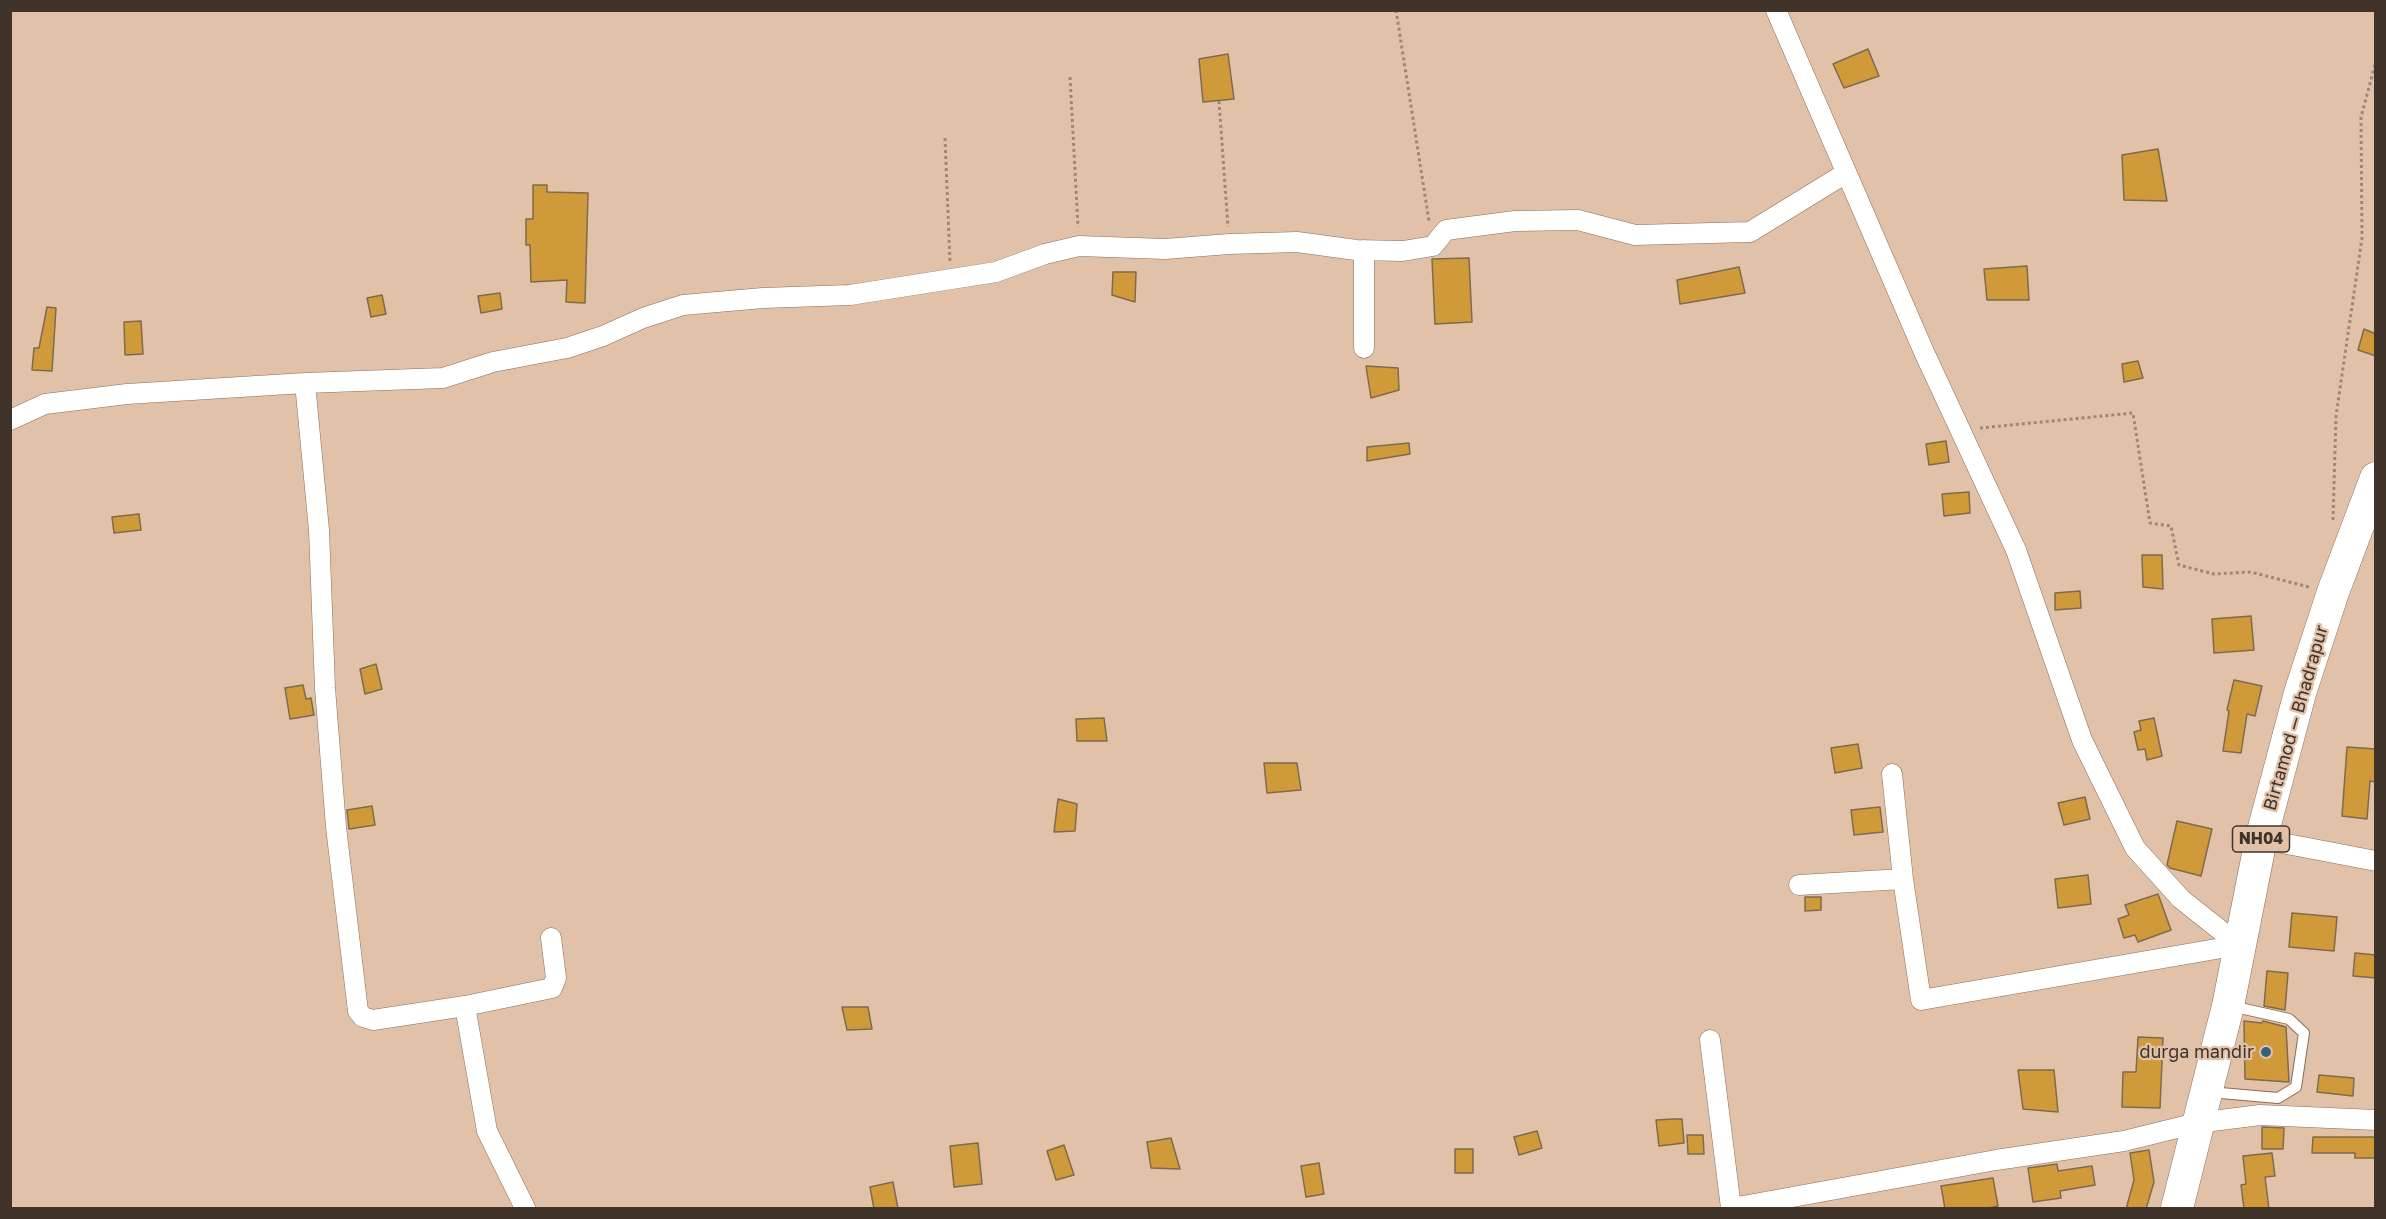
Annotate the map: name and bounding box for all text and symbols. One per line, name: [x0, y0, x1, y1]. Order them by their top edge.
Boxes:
street label: Birtamod — Bhadrapur: [2259, 623, 2333, 813]
road number: NH04: [2232, 826, 2290, 852]
place label: durga mandir: [2139, 1041, 2254, 1063]
marker: durga mandir: [2259, 1045, 2273, 1059]

